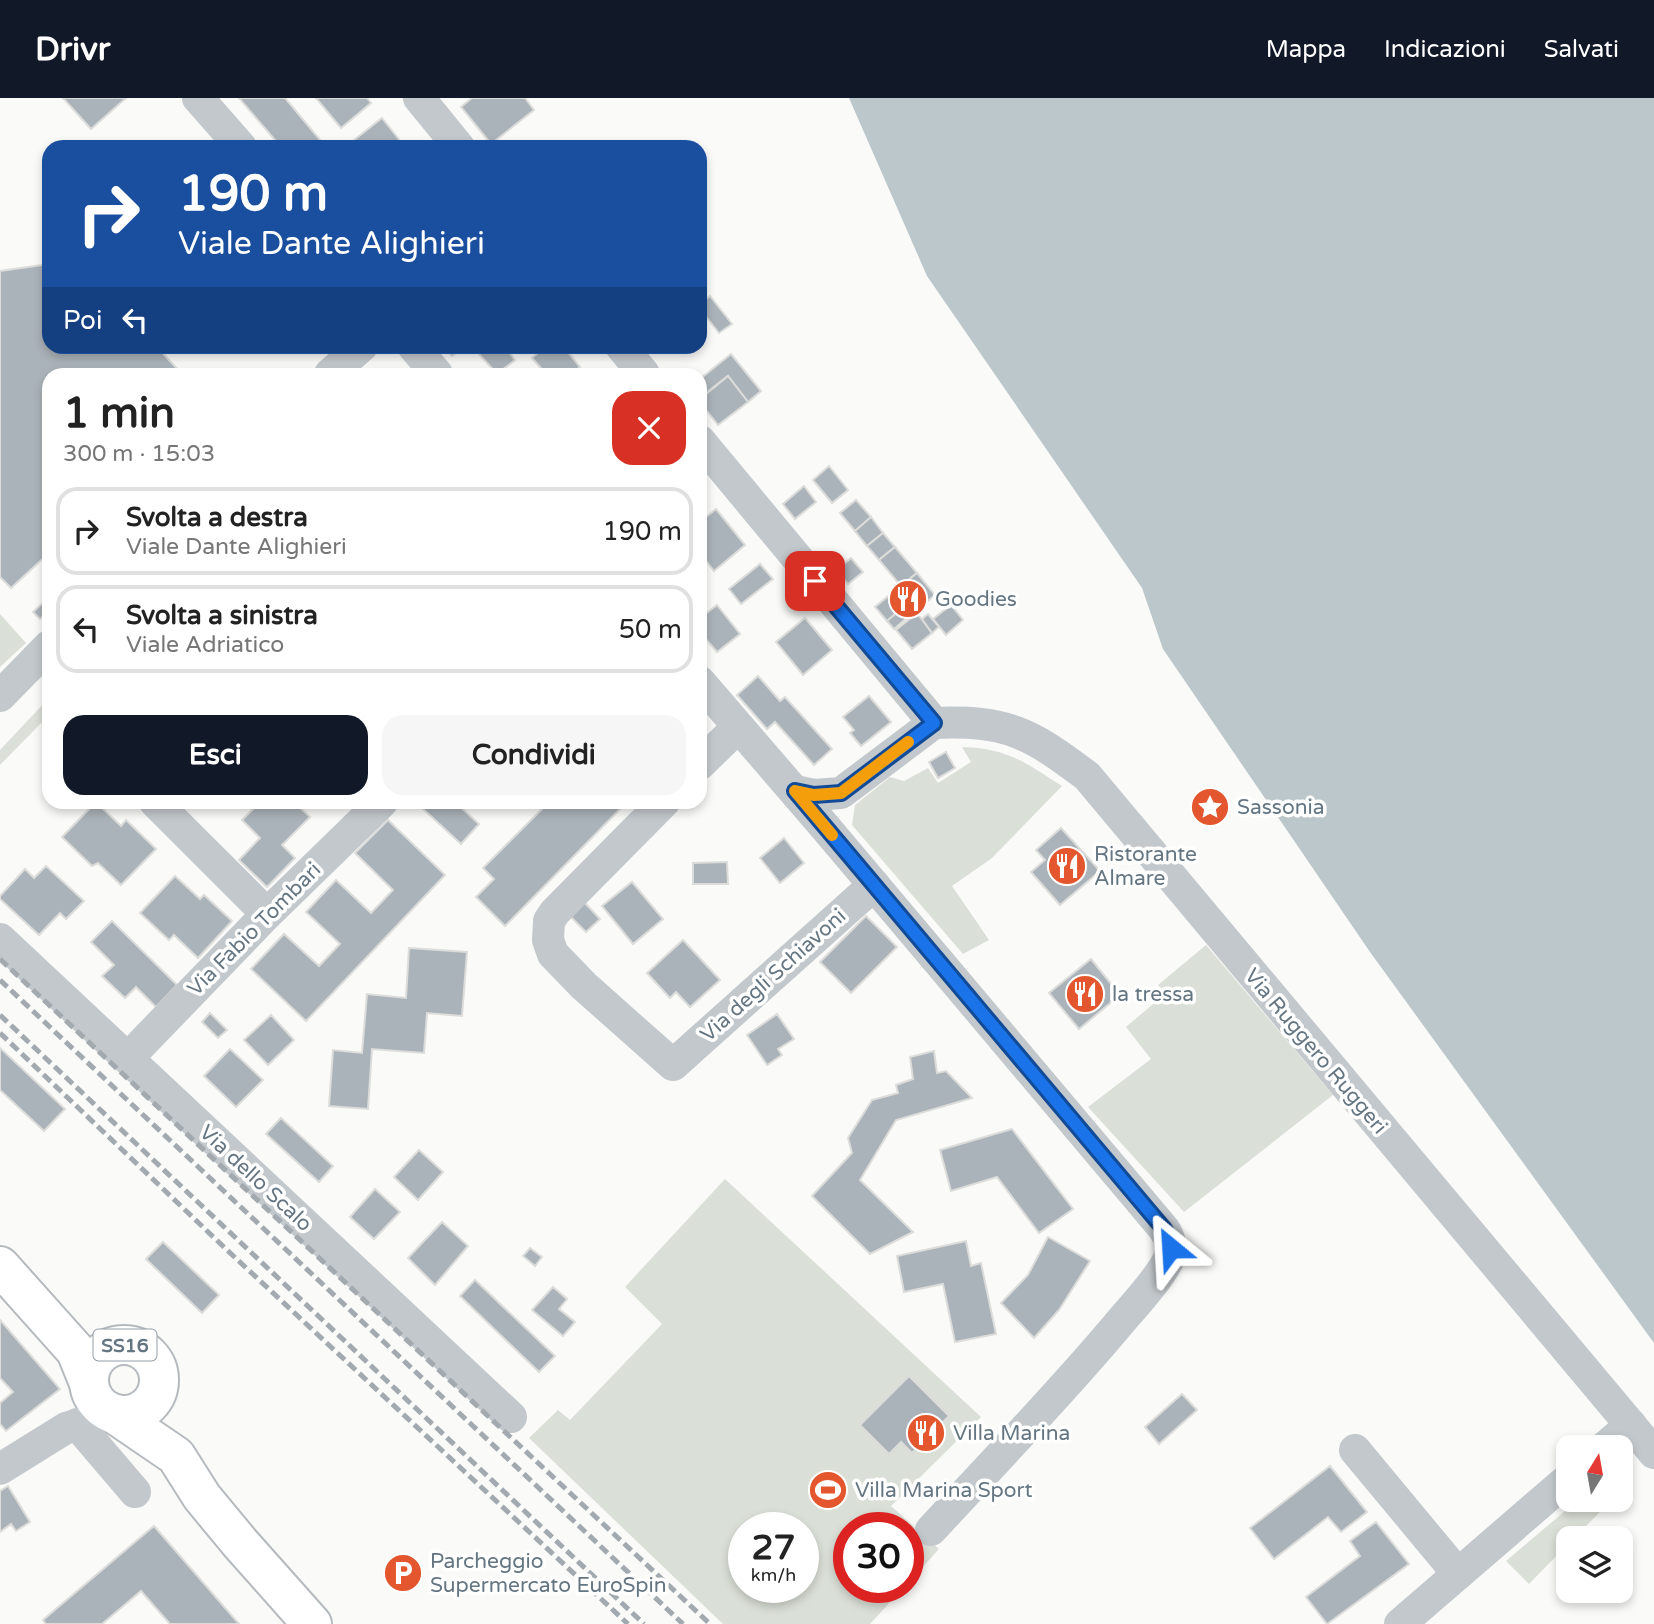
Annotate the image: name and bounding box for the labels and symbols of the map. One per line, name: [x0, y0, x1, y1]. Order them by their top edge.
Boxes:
pin: [785, 551, 845, 611]
restaurant icon: Goodies: [887, 578, 929, 620]
place label: Goodies: [935, 587, 1017, 612]
place icon: Sassonia: [1189, 786, 1231, 828]
place label: Sassonia: [1237, 795, 1325, 820]
place label: Ristorante Almare: [1094, 842, 1197, 891]
restaurant icon: Ristorante Almare: [1046, 845, 1088, 887]
street label: Via Fabio Tombari: [182, 857, 326, 1001]
street label: Via degli Schiavoni: [696, 904, 851, 1047]
street label: Via Ruggero Ruggeri: [1239, 963, 1392, 1139]
restaurant icon: la tressa: [1064, 973, 1106, 1015]
place label: la tressa: [1112, 982, 1194, 1007]
street label: Via dello Scalo: [194, 1120, 317, 1237]
position arrow: [1134, 1211, 1208, 1285]
road number: SS16: [94, 1330, 156, 1360]
restaurant icon: Villa Marina: [905, 1412, 947, 1454]
place label: Villa Marina: [953, 1421, 1070, 1446]
north arrow: [1556, 1435, 1633, 1512]
sports icon: Villa Marina Sport: [807, 1469, 849, 1511]
place label: Villa Marina Sport: [855, 1478, 1033, 1503]
speed limit sign: 30: [833, 1512, 924, 1603]
place label: Parcheggio Supermercato EuroSpin: [430, 1549, 667, 1598]
parking icon: Parcheggio Supermercato EuroSpin: [382, 1552, 424, 1594]

